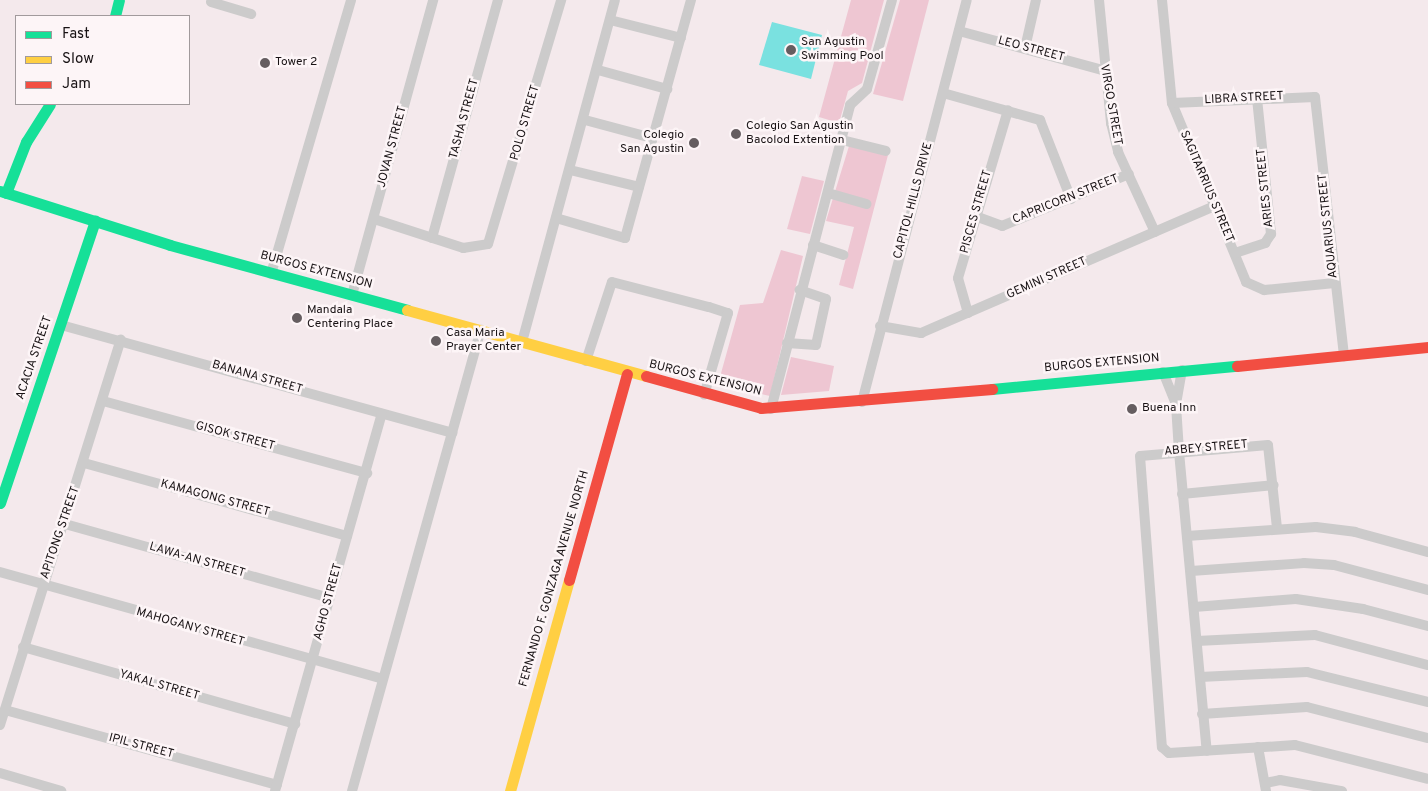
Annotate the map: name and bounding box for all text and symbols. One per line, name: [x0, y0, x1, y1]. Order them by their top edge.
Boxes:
legend: [15, 15, 190, 105]
text: Fast: [62, 25, 90, 44]
street label: LEO STREET: [996, 34, 1066, 66]
place label: San Agustin Swimming Pool: [801, 36, 884, 64]
marker: San Agustin Swimming Pool: [785, 44, 797, 56]
text: Slow: [62, 50, 94, 69]
place label: Tower 2: [275, 56, 317, 70]
marker: Tower 2: [259, 57, 271, 69]
street label: VIRGO STREET: [1096, 63, 1124, 147]
text: Jam: [62, 75, 91, 94]
street label: TASHA STREET: [447, 77, 483, 161]
street label: POLO STREET: [508, 84, 544, 162]
street label: LIBRA STREET: [1204, 90, 1284, 108]
street label: JOVAN STREET: [375, 105, 411, 189]
place label: Colegio San Agustin Bacolod Extention: [746, 120, 854, 148]
marker: Colegio San Agustin Bacolod Extention: [730, 128, 742, 140]
place label: Colegio San Agustin: [620, 129, 684, 157]
street label: SAGITARRIUS STREET: [1176, 129, 1236, 245]
marker: Colegio San Agustin: [688, 137, 700, 149]
street label: CAPITOL HILLS DRIVE: [891, 141, 937, 261]
street label: ARIES STREET: [1255, 148, 1277, 228]
street label: PISCES STREET: [958, 169, 996, 255]
street label: CAPRICORN STREET: [1011, 172, 1121, 228]
street label: AQUARIUS STREET: [1316, 173, 1342, 279]
street label: BURGOS EXTENSION: [258, 249, 374, 293]
street label: GEMINI STREET: [1005, 255, 1089, 303]
place label: Mandala Centering Place: [307, 304, 393, 332]
marker: Mandala Centering Place: [291, 312, 303, 324]
street label: ACACIA STREET: [14, 314, 56, 402]
place label: Casa Maria Prayer Center: [446, 327, 521, 355]
marker: Casa Maria Prayer Center: [430, 335, 442, 347]
street label: BURGOS EXTENSION: [1044, 352, 1160, 376]
street label: BANANA STREET: [210, 358, 304, 398]
street label: BURGOS EXTENSION: [647, 358, 763, 400]
place label: Buena Inn: [1142, 402, 1196, 416]
marker: Buena Inn: [1126, 403, 1138, 415]
street label: GISOK STREET: [194, 420, 276, 454]
street label: ABBEY STREET: [1163, 438, 1249, 460]
street label: FERNANDO F. GONZAGA AVENUE NORTH: [517, 469, 593, 689]
street label: KAMAGONG STREET: [159, 477, 271, 521]
street label: APITONG STREET: [38, 485, 84, 581]
street label: LAWA-AN STREET: [147, 540, 247, 582]
street label: AGHO STREET: [312, 562, 346, 642]
street label: MAHOGANY STREET: [134, 606, 246, 650]
street label: YAKAL STREET: [117, 668, 201, 704]
street label: IPIL STREET: [107, 731, 175, 763]

